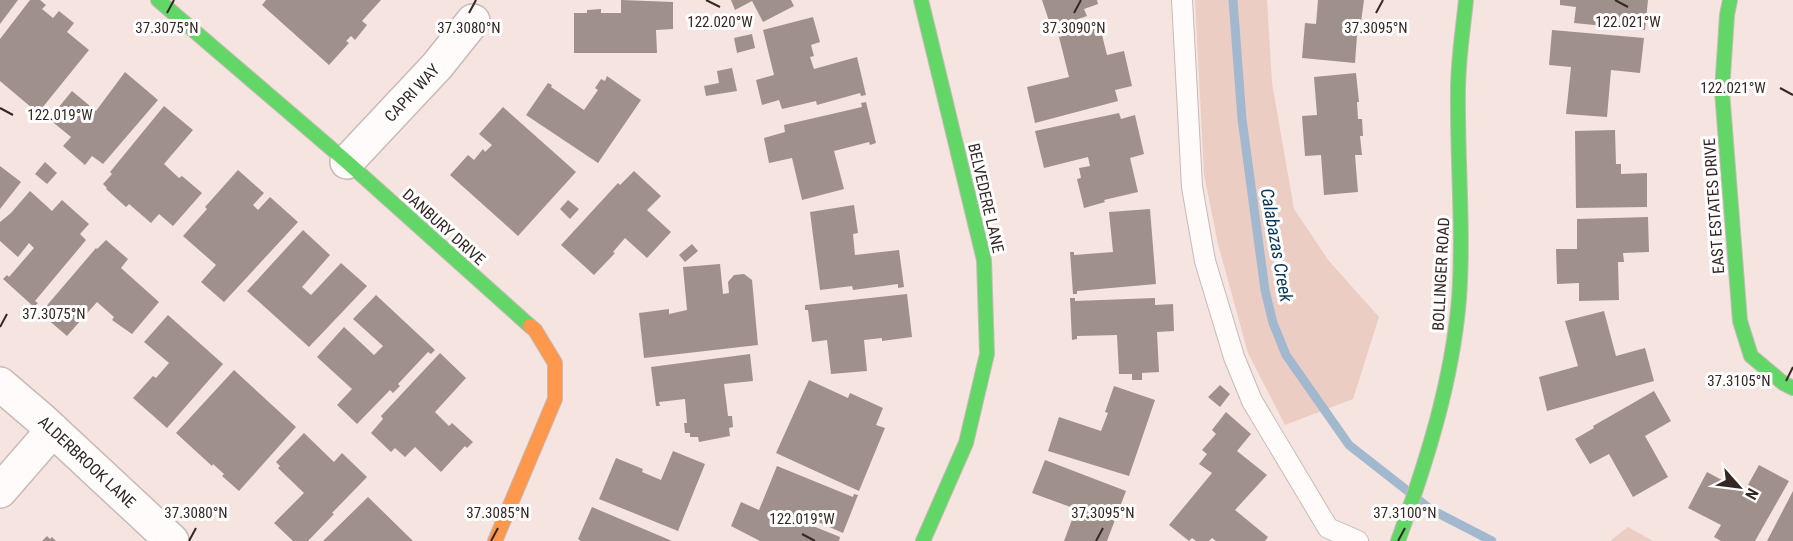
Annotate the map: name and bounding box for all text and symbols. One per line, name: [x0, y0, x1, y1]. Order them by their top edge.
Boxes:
text: 122.020°W: [687, 13, 753, 31]
text: 122.021°W: [1595, 13, 1661, 31]
text: 37.3075°N: [135, 19, 199, 37]
text: 37.3080°N: [437, 19, 501, 37]
text: 37.3090°N: [1042, 19, 1106, 37]
text: 37.3095°N: [1344, 19, 1408, 37]
street label: CAPRI WAY: [380, 60, 444, 126]
text: 122.021°W: [1700, 79, 1766, 97]
text: 122.019°W: [27, 106, 93, 124]
street label: EAST ESTATES DRIVE: [1700, 137, 1728, 275]
street label: BELVEDERE LANE: [964, 141, 1008, 255]
street label: DANBURY DRIVE: [399, 185, 489, 269]
water label: Calabazas Creek: [1257, 187, 1298, 305]
street label: BOLLINGER ROAD: [1429, 217, 1453, 331]
text: 37.3075°N: [22, 305, 86, 323]
text: 37.3105°N: [1707, 372, 1771, 390]
street label: ALDERBROOK LANE: [34, 412, 140, 512]
north arrow: [1709, 457, 1769, 517]
text: N: [1741, 485, 1762, 503]
text: 37.3080°N: [164, 504, 228, 522]
text: 37.3085°N: [466, 504, 530, 522]
text: 37.3095°N: [1071, 504, 1135, 522]
text: 37.3100°N: [1373, 504, 1437, 522]
text: 122.019°W: [769, 510, 835, 528]

